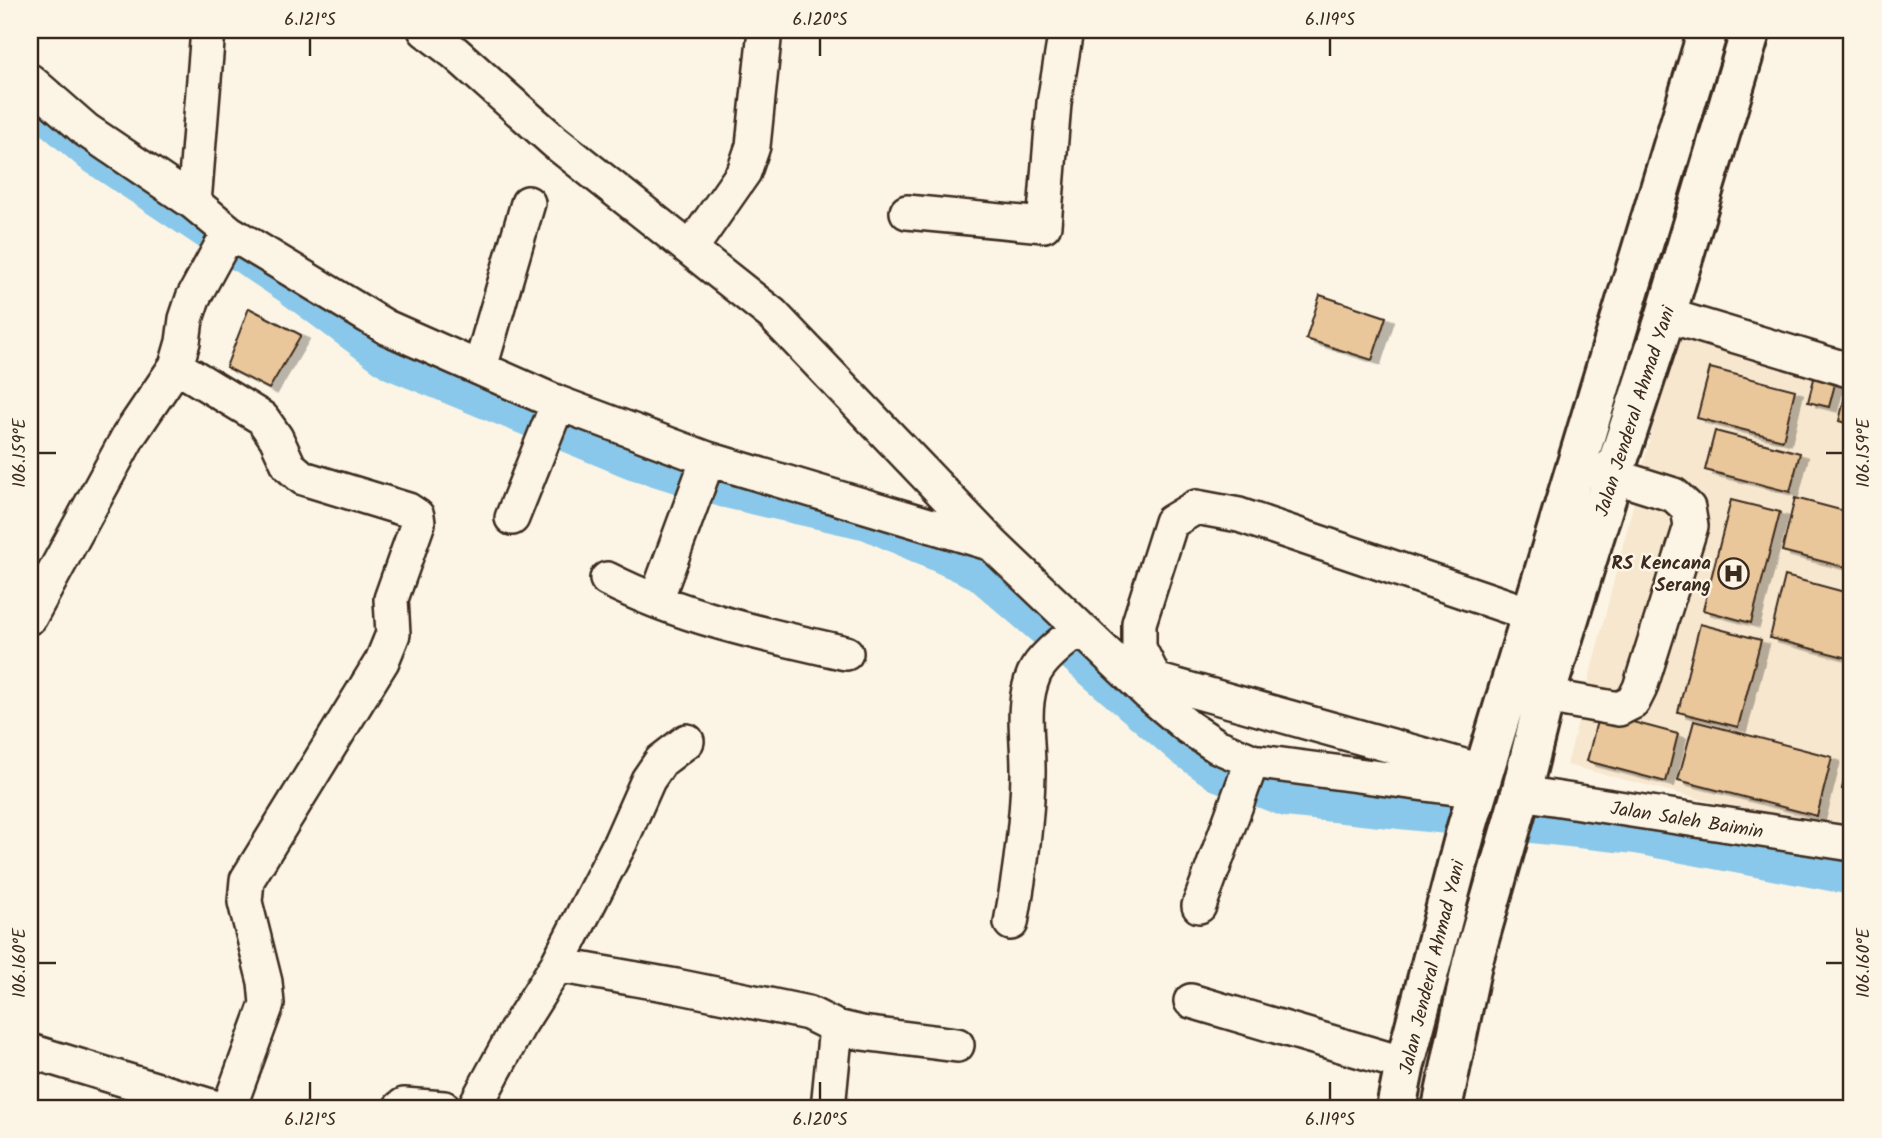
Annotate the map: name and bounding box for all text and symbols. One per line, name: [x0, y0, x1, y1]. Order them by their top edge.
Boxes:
text: 6.121°S: [284, 6, 336, 35]
text: 6.120°S: [792, 6, 848, 35]
text: 6.119°S: [1305, 6, 1355, 35]
street label: Jalan Jenderal Ahmad Yani: [1588, 301, 1685, 521]
text: 106.159°E: [6, 418, 35, 488]
text: 106.159°E: [1850, 418, 1879, 488]
place label: RS Kencana Serang: [1611, 549, 1711, 601]
hospital icon: RS Kencana Serang: [1717, 556, 1751, 590]
street label: Jalan Saleh Baimin: [1608, 794, 1765, 848]
street label: Jalan Jenderal Ahmad Yani: [1392, 856, 1474, 1078]
text: 106.160°E: [6, 927, 35, 998]
text: 106.160°E: [1850, 927, 1879, 998]
text: 6.121°S: [284, 1106, 336, 1135]
text: 6.120°S: [792, 1106, 848, 1135]
text: 6.119°S: [1305, 1106, 1355, 1135]

